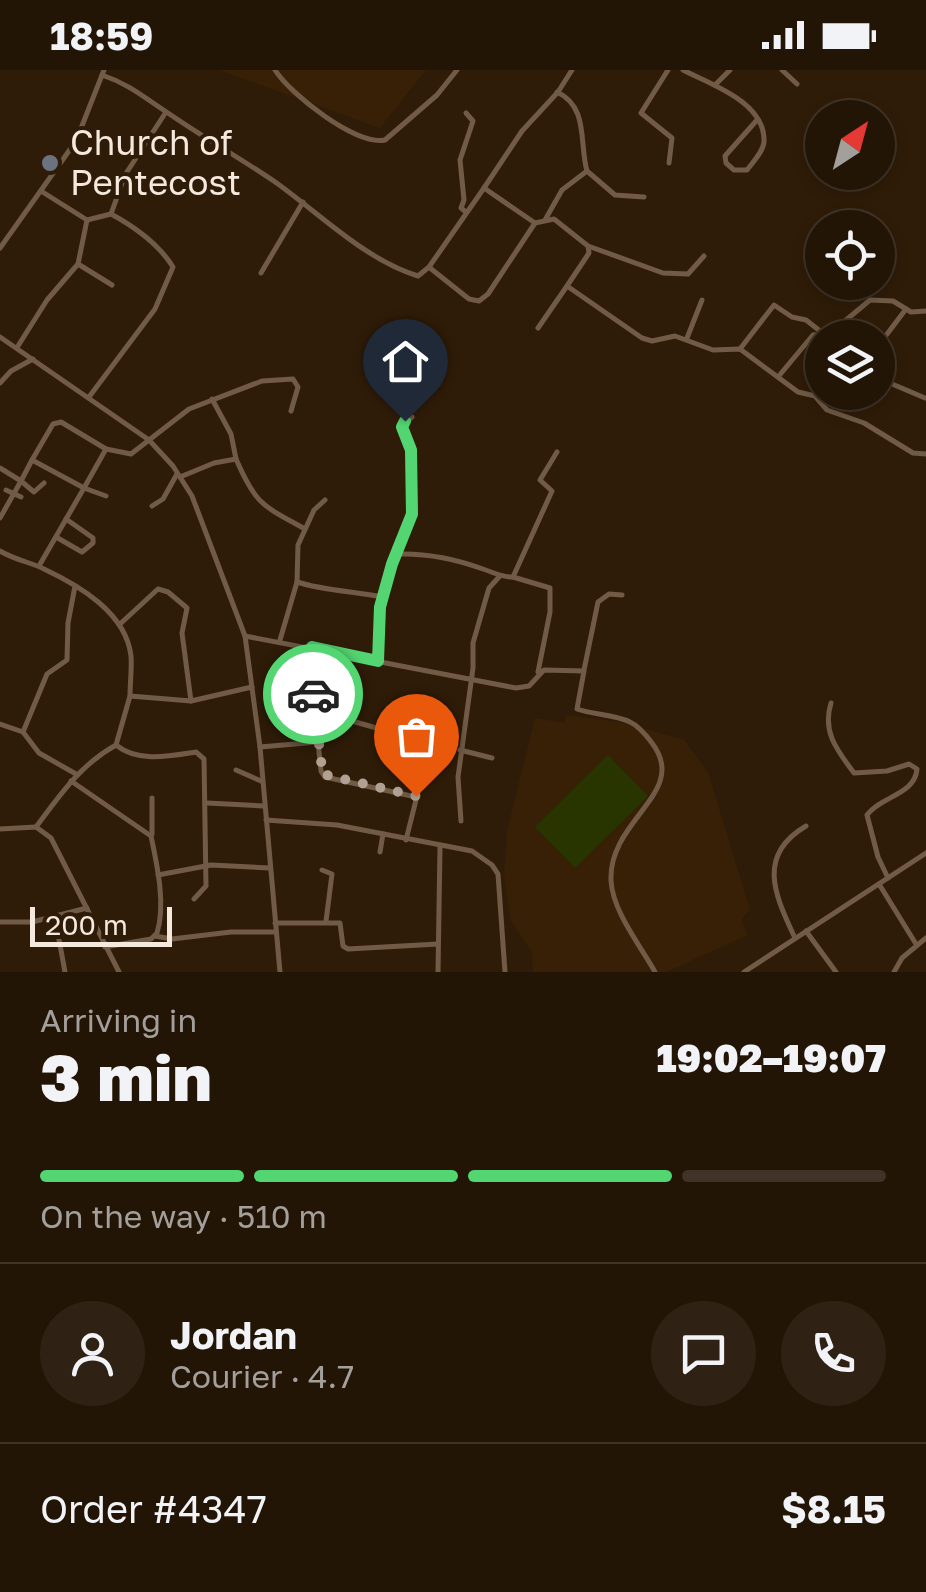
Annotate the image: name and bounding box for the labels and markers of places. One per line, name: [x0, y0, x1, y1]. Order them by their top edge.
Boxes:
place label: Church of Pentecost: [70, 121, 241, 203]
marker: Church of Pentecost: [39, 152, 61, 174]
pin: [363, 319, 448, 422]
pin: [374, 694, 459, 797]

